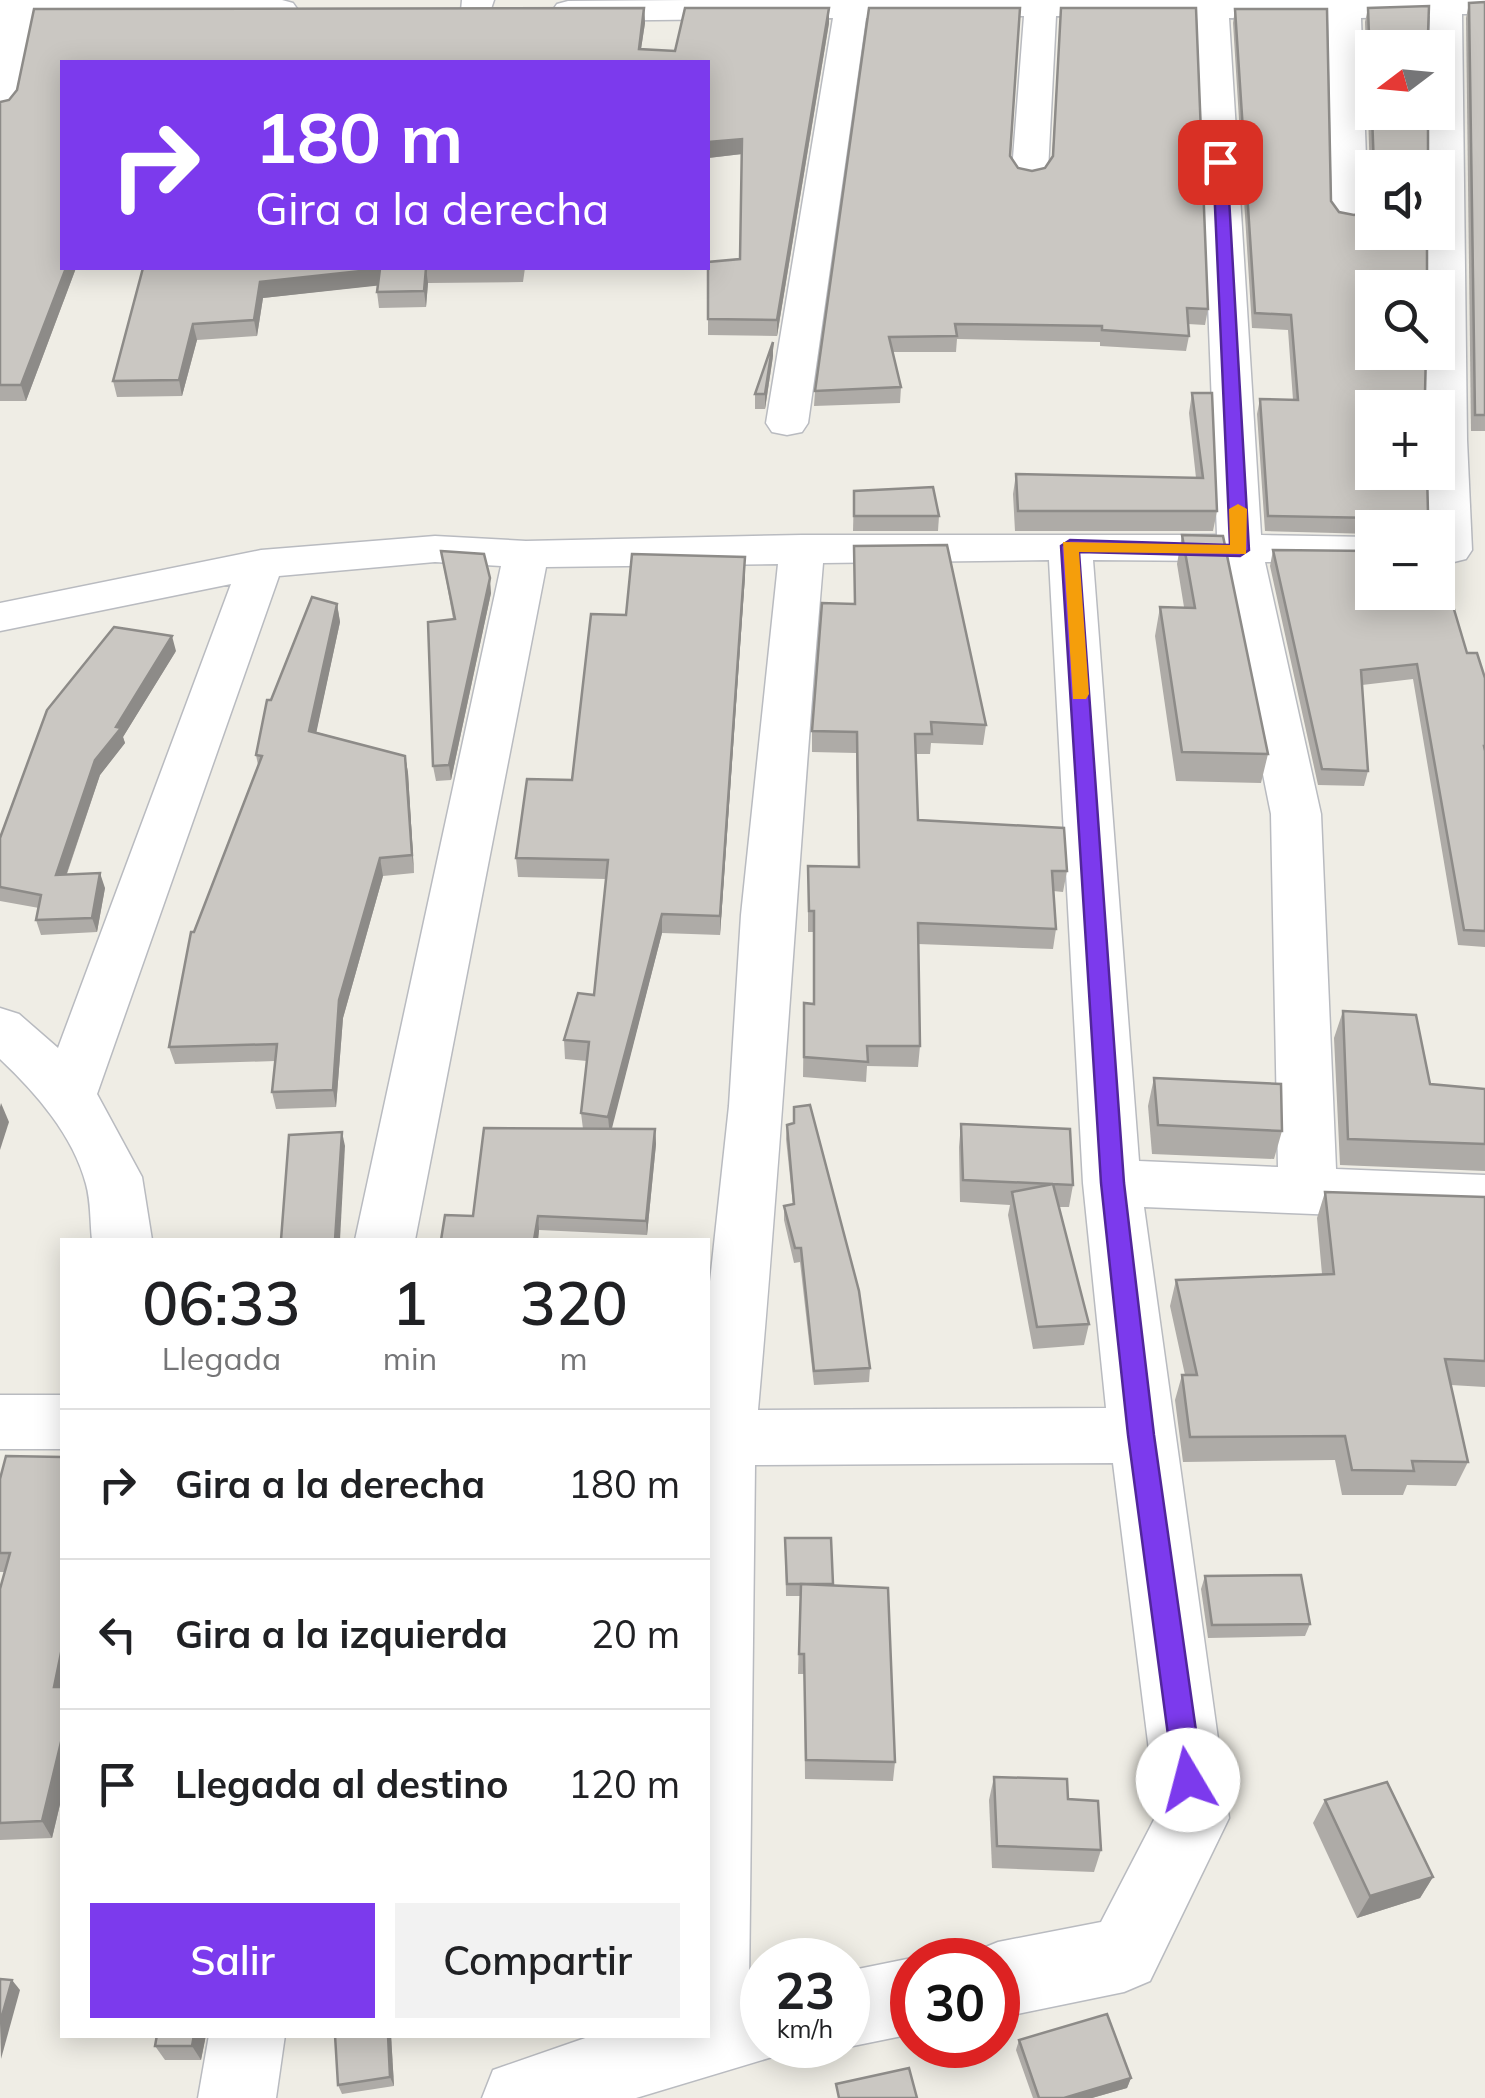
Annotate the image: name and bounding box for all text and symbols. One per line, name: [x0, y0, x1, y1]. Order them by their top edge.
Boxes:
north arrow: [1355, 30, 1455, 130]
map controls: [1355, 30, 1455, 610]
text: 180 m: [255, 93, 463, 181]
icon: right: [90, 100, 220, 230]
pin: [1178, 120, 1263, 205]
icon: arrive: [1193, 135, 1248, 190]
button: sound: [1355, 150, 1455, 250]
text: Gira a la derecha: [255, 180, 609, 236]
button: search: [1355, 270, 1455, 370]
button: +: [1355, 390, 1455, 490]
button: −: [1355, 510, 1455, 610]
text: 06:33: [142, 1265, 301, 1340]
text: 1: [392, 1265, 428, 1340]
text: 320: [520, 1265, 628, 1340]
text: Llegada: [162, 1338, 281, 1378]
text: min: [383, 1338, 437, 1378]
text: m: [560, 1338, 588, 1378]
icon: right: [90, 1457, 145, 1512]
text: Gira a la derecha: [175, 1460, 485, 1508]
text: 180 m: [568, 1460, 680, 1508]
icon: left: [90, 1607, 145, 1662]
text: Gira a la izquierda: [175, 1610, 508, 1658]
text: 20 m: [591, 1610, 680, 1658]
position arrow: [1136, 1728, 1240, 1832]
icon: arrive: [90, 1757, 145, 1812]
text: Llegada al destino: [175, 1760, 509, 1808]
text: 120 m: [568, 1760, 680, 1808]
button: Salir: [90, 1903, 375, 2018]
button: Compartir: [395, 1903, 680, 2018]
speed limit sign: 30: [890, 1938, 1020, 2068]
text: 23: [775, 1959, 835, 2022]
text: km/h: [777, 2013, 833, 2044]

